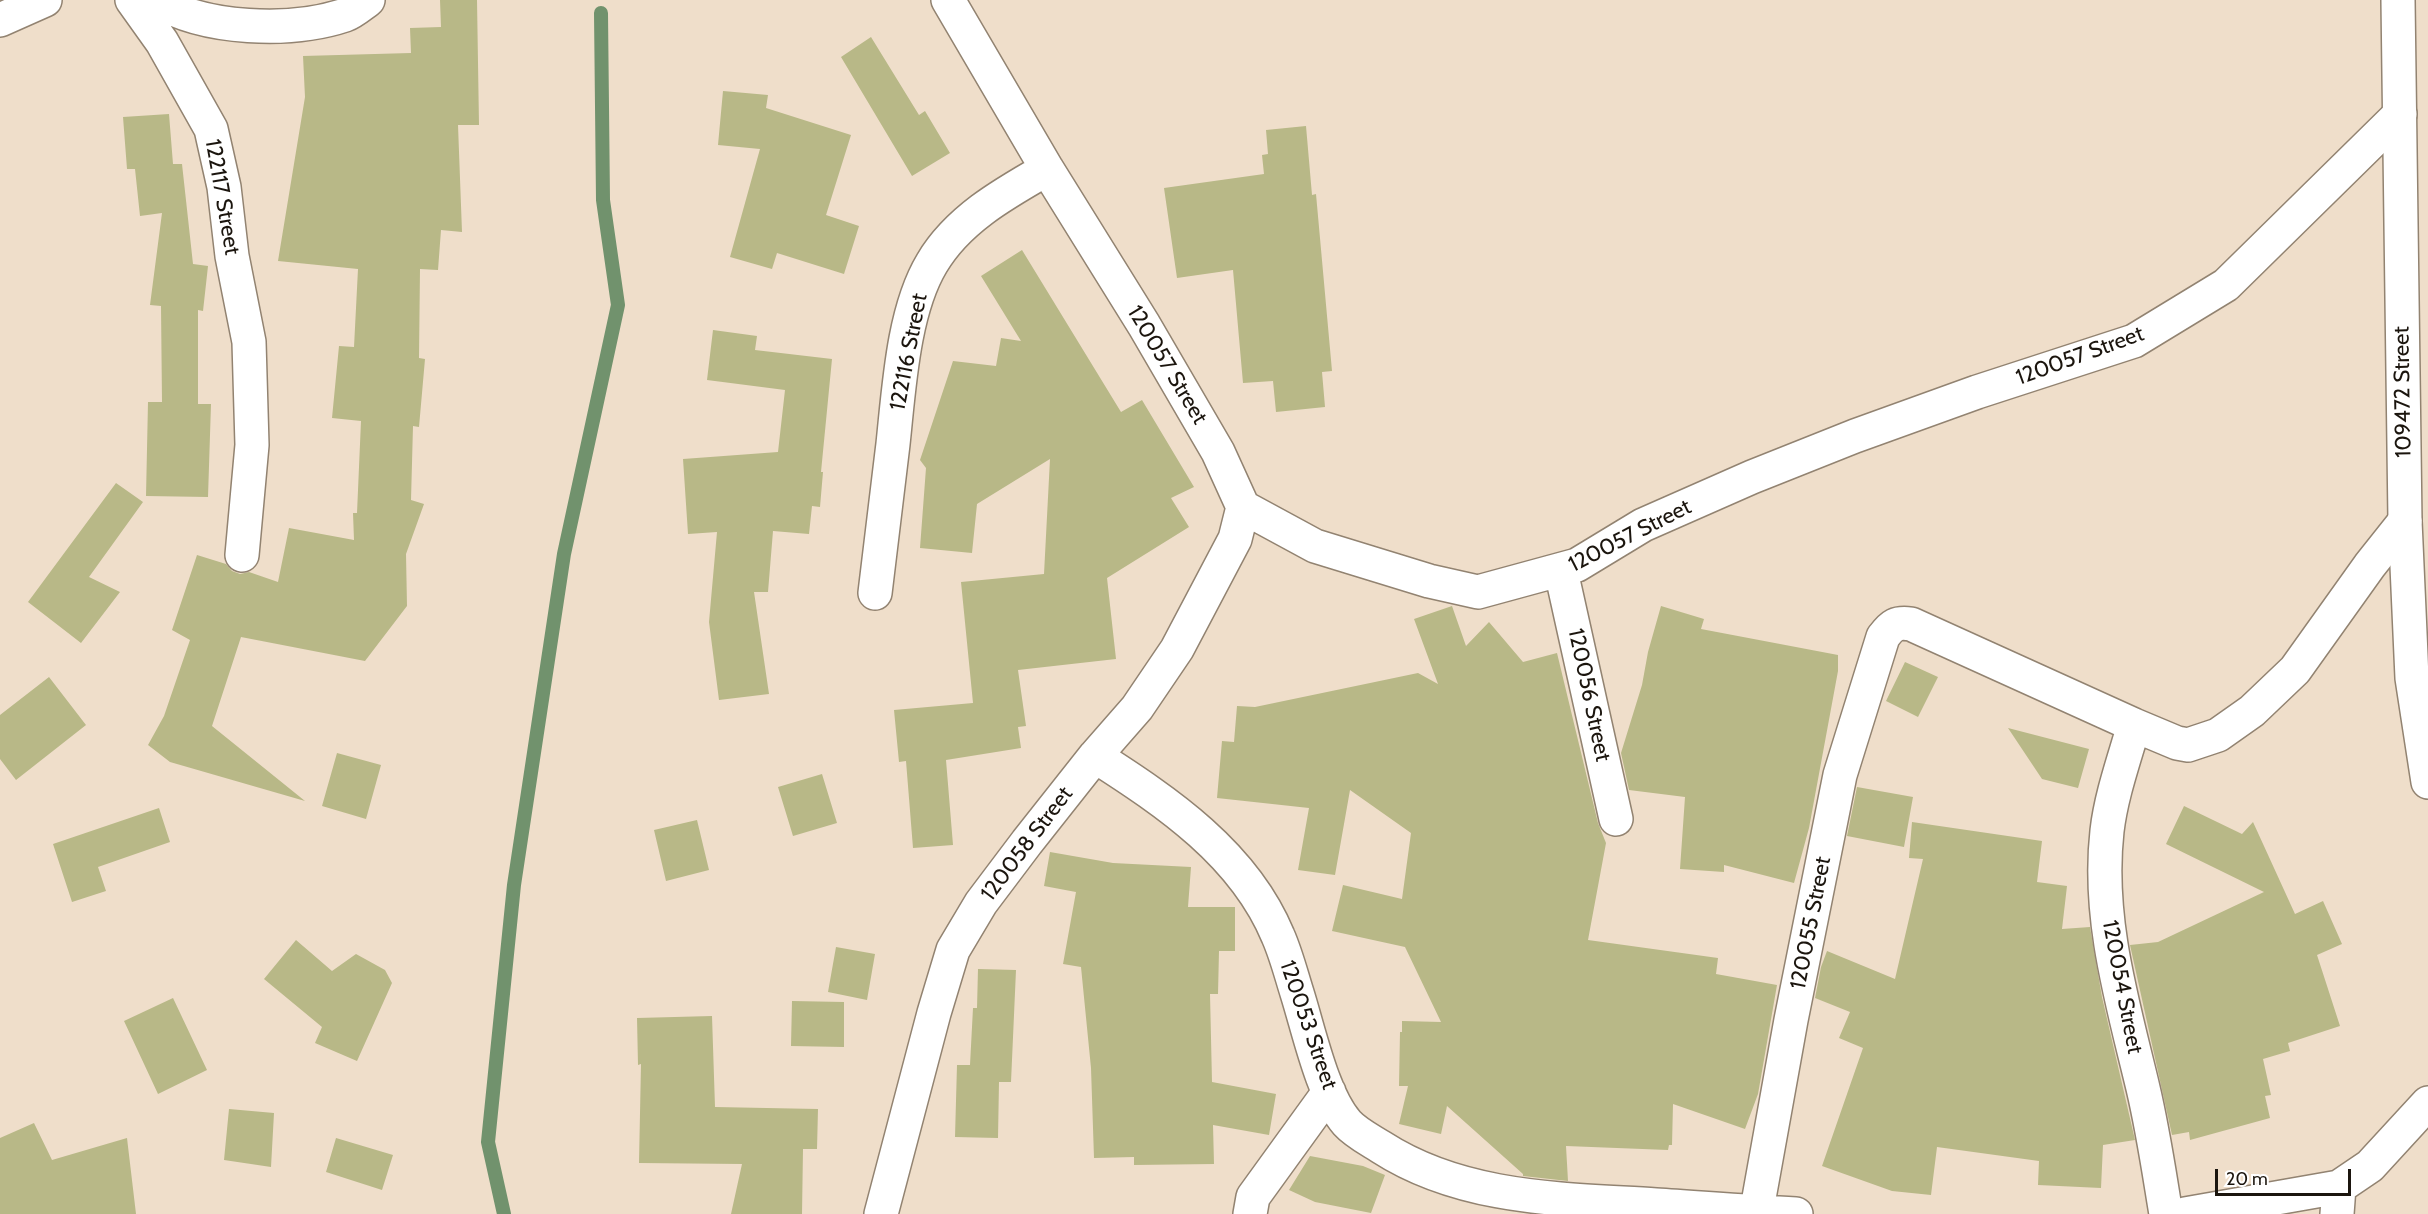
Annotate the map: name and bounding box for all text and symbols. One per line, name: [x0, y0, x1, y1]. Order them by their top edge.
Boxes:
street label: 122117 Street: [199, 137, 245, 257]
street label: 122116 Street: [885, 291, 933, 413]
street label: 120057 Street: [1121, 301, 1213, 429]
street label: 120057 Street: [2013, 321, 2147, 391]
street label: 109472 Street: [2389, 326, 2417, 458]
street label: 120057 Street: [1564, 494, 1696, 578]
street label: 120056 Street: [1562, 626, 1616, 764]
street label: 120058 Street: [975, 782, 1079, 906]
street label: 120055 Street: [1785, 854, 1837, 992]
street label: 120054 Street: [2096, 918, 2148, 1056]
street label: 120053 Street: [1274, 957, 1342, 1093]
scale bar: [2218, 1157, 2354, 1195]
text: 20 m: [2226, 1168, 2268, 1190]

